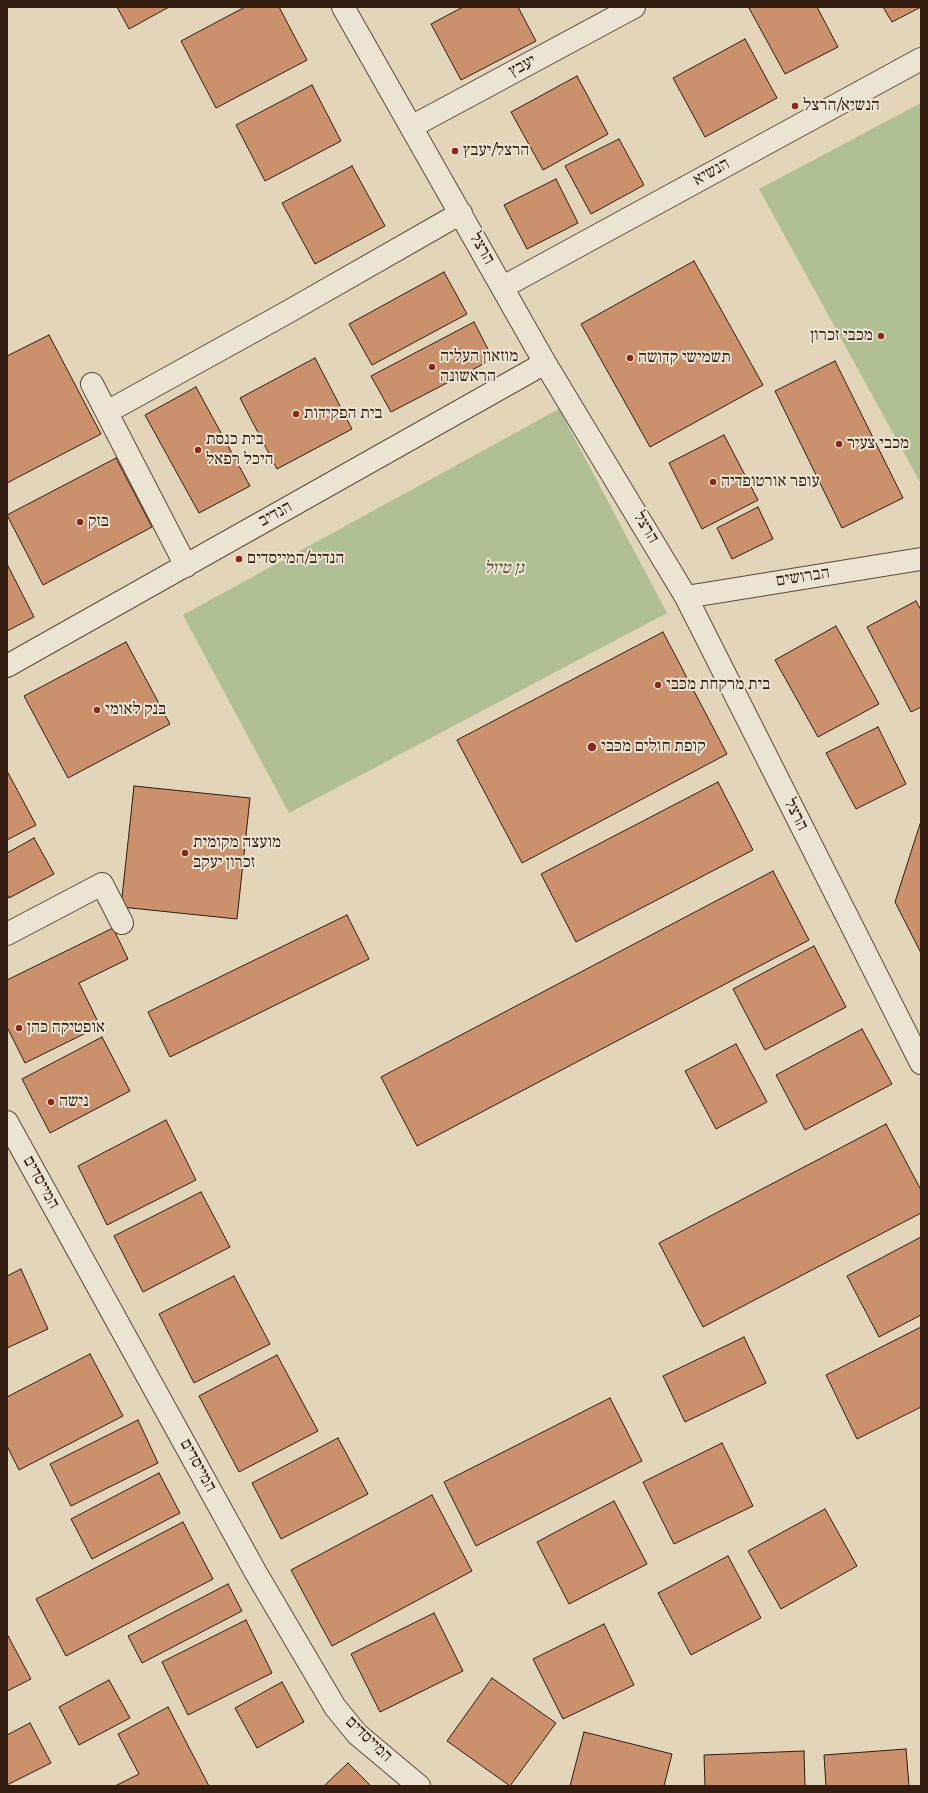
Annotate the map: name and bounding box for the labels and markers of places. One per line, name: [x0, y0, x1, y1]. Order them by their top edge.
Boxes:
place label: הנשיא/הרצל: [803, 96, 880, 116]
marker: הנשיא/הרצל: [790, 101, 800, 111]
place label: הרצל/יעבץ: [463, 141, 529, 161]
marker: הרצל/יעבץ: [450, 146, 460, 156]
place label: מכבי זכרון: [810, 326, 873, 346]
marker: מכבי זכרון: [876, 331, 886, 341]
place label: מוזאון העליה הראשונה: [440, 347, 518, 387]
place label: תשמישי קדושה: [638, 348, 731, 368]
marker: תשמישי קדושה: [625, 353, 635, 363]
marker: מוזאון העליה הראשונה: [427, 362, 437, 372]
place label: בית הפקידות: [304, 404, 383, 424]
marker: בית הפקידות: [291, 409, 301, 419]
place label: בית כנסת היכל רפאל: [206, 430, 274, 470]
place label: מכבי צעיר: [847, 434, 909, 454]
marker: מכבי צעיר: [834, 439, 844, 449]
marker: בית כנסת היכל רפאל: [193, 445, 203, 455]
place label: עופר אורטופדיה: [721, 472, 820, 492]
marker: עופר אורטופדיה: [708, 477, 718, 487]
place label: בזק: [88, 512, 109, 532]
marker: בזק: [75, 517, 85, 527]
place label: הנדיב/המייסדים: [247, 549, 344, 569]
marker: הנדיב/המייסדים: [234, 554, 244, 564]
place label: בית מרקחת מכבי: [666, 675, 770, 695]
marker: בית מרקחת מכבי: [653, 680, 663, 690]
place label: בנק לאומי: [105, 700, 166, 720]
marker: בנק לאומי: [92, 705, 102, 715]
place label: קופת חולים מכבי: [601, 737, 706, 757]
marker: קופת חולים מכבי: [586, 741, 598, 753]
place label: מועצה מקומית זכרון יעקב: [193, 833, 281, 873]
marker: מועצה מקומית זכרון יעקב: [180, 848, 190, 858]
place label: אופטיקה כהן: [27, 1018, 105, 1038]
marker: אופטיקה כהן: [14, 1023, 24, 1033]
place label: נישה: [59, 1092, 89, 1112]
marker: נישה: [46, 1097, 56, 1107]

